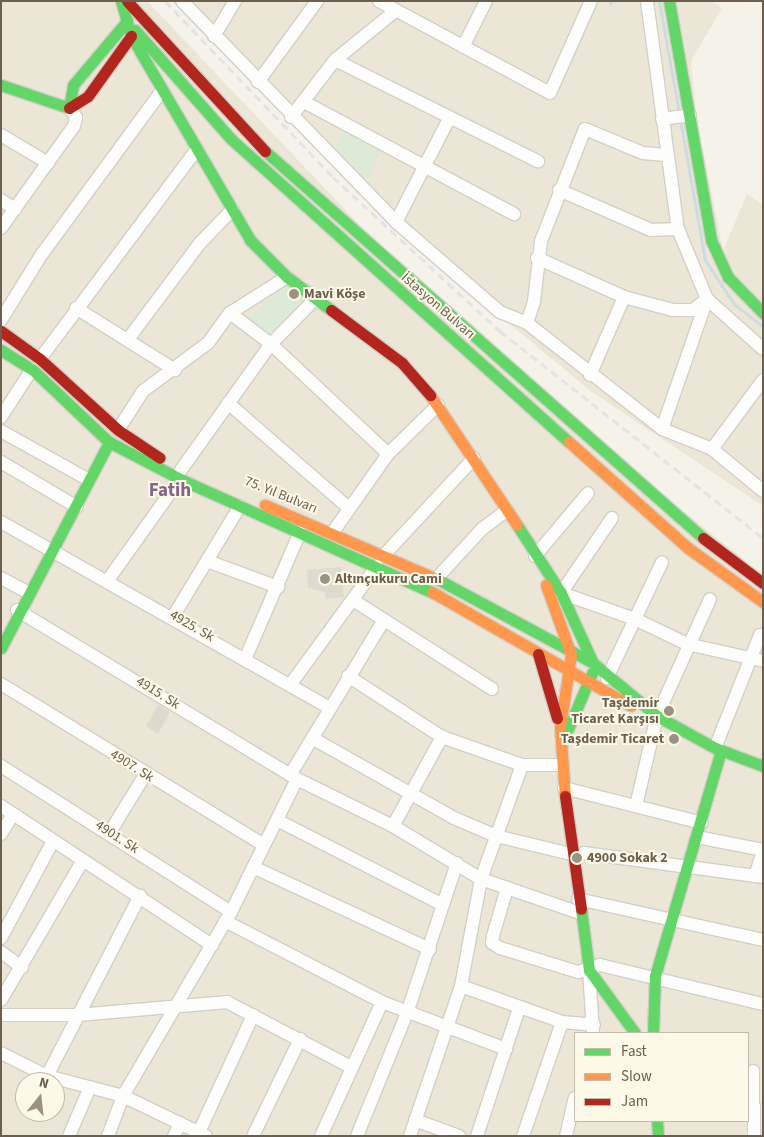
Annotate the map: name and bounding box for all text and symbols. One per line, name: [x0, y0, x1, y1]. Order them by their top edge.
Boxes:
street label: İstasyon Bulvarı: [398, 269, 478, 343]
place label: Mavi Köşe: [304, 286, 366, 302]
marker: Mavi Köşe: [288, 288, 300, 300]
street label: 75. Yıl Bulvarı: [242, 473, 320, 517]
district label: Fatih: [149, 480, 191, 502]
place label: Altınçukuru Cami: [335, 571, 442, 587]
marker: Altınçukuru Cami: [319, 573, 331, 585]
street label: 4925. Sk: [167, 607, 217, 645]
street label: 4915. Sk: [133, 673, 183, 713]
place label: Taşdemir Ticaret Karşısı: [571, 695, 659, 728]
marker: Taşdemir Ticaret Karşısı: [663, 705, 675, 717]
place label: Taşdemir Ticaret: [561, 731, 664, 747]
marker: Taşdemir Ticaret: [668, 733, 680, 745]
street label: 4907. Sk: [107, 746, 157, 786]
street label: 4901. Sk: [92, 817, 142, 857]
place label: 4900 Sokak 2: [587, 850, 668, 866]
marker: 4900 Sokak 2: [571, 852, 583, 864]
legend: [574, 1032, 749, 1122]
text: Fast: [621, 1041, 647, 1062]
text: Slow: [621, 1066, 652, 1087]
north arrow: [15, 1072, 65, 1122]
text: N: [37, 1073, 51, 1094]
text: Jam: [621, 1091, 648, 1112]

